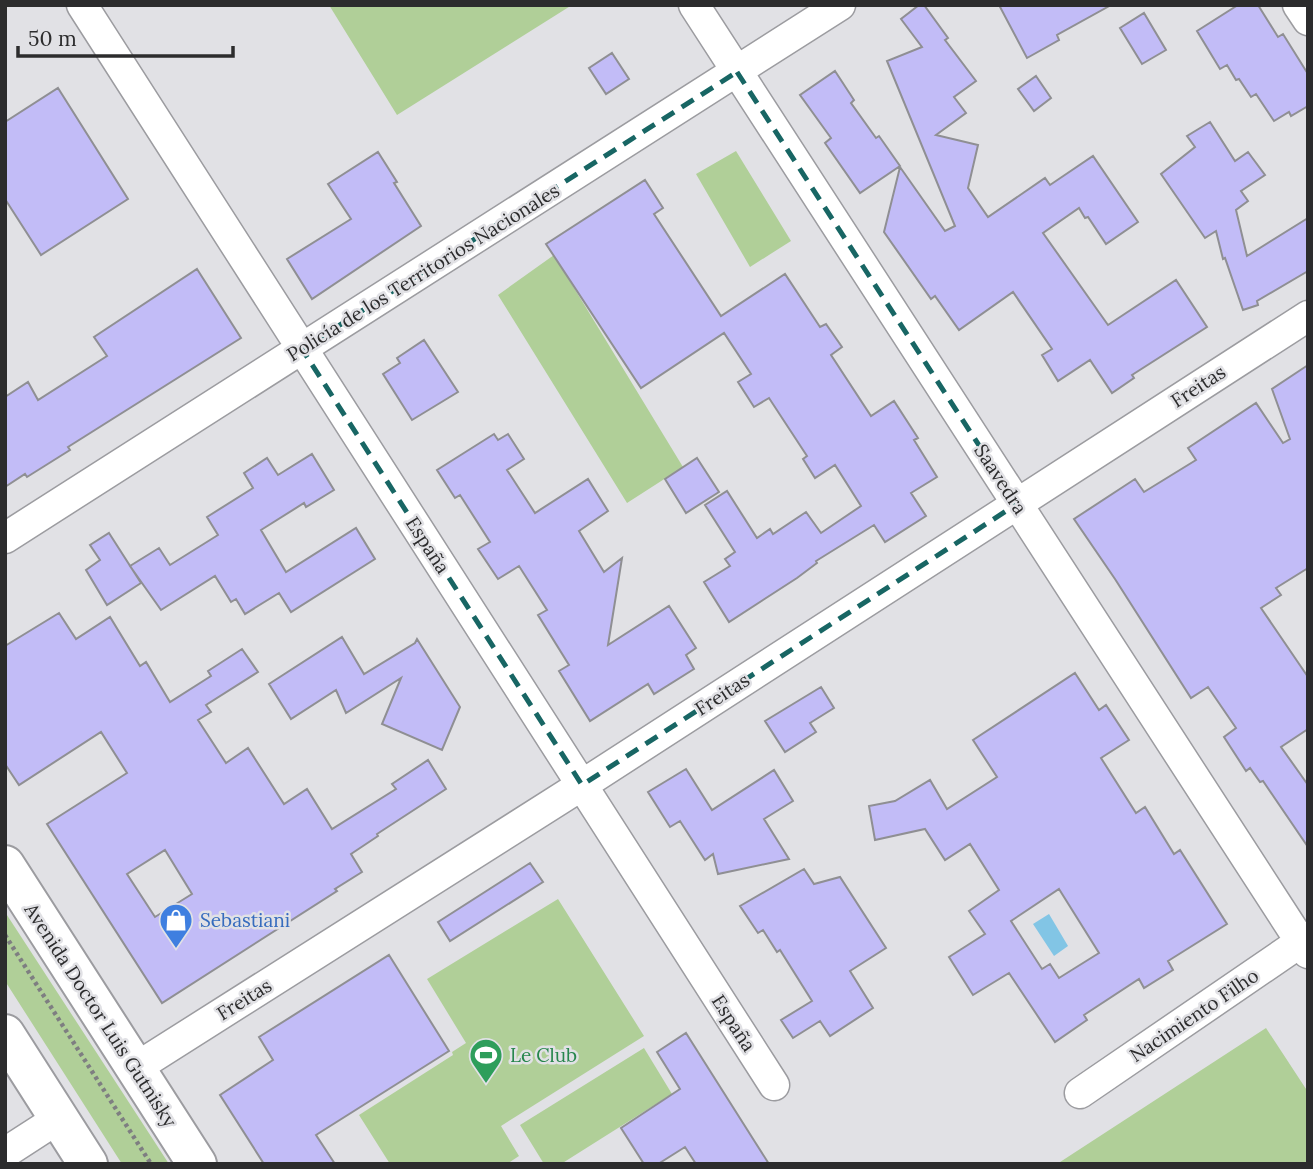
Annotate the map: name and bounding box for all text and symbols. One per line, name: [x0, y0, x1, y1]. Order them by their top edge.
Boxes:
scale bar: [18, 14, 233, 58]
text: 50 m: [28, 25, 77, 52]
street label: Policía de los Territorios Nacionales: [282, 178, 564, 366]
street label: Freitas: [1166, 359, 1230, 412]
street label: Saavedra: [969, 439, 1033, 519]
street label: España: [401, 512, 455, 578]
street label: Freitas: [690, 667, 754, 720]
street label: Avenida Doctor Luis Gutnisky: [19, 898, 182, 1131]
shop icon: Sebastiani: [157, 901, 195, 950]
place label: Sebastiani: [200, 908, 290, 932]
street label: Nacimiento Filho: [1125, 963, 1263, 1067]
street label: Freitas: [212, 973, 276, 1025]
street label: España: [707, 990, 761, 1056]
sports icon: Le Club: [467, 1036, 505, 1085]
place label: Le Club: [510, 1043, 577, 1067]

